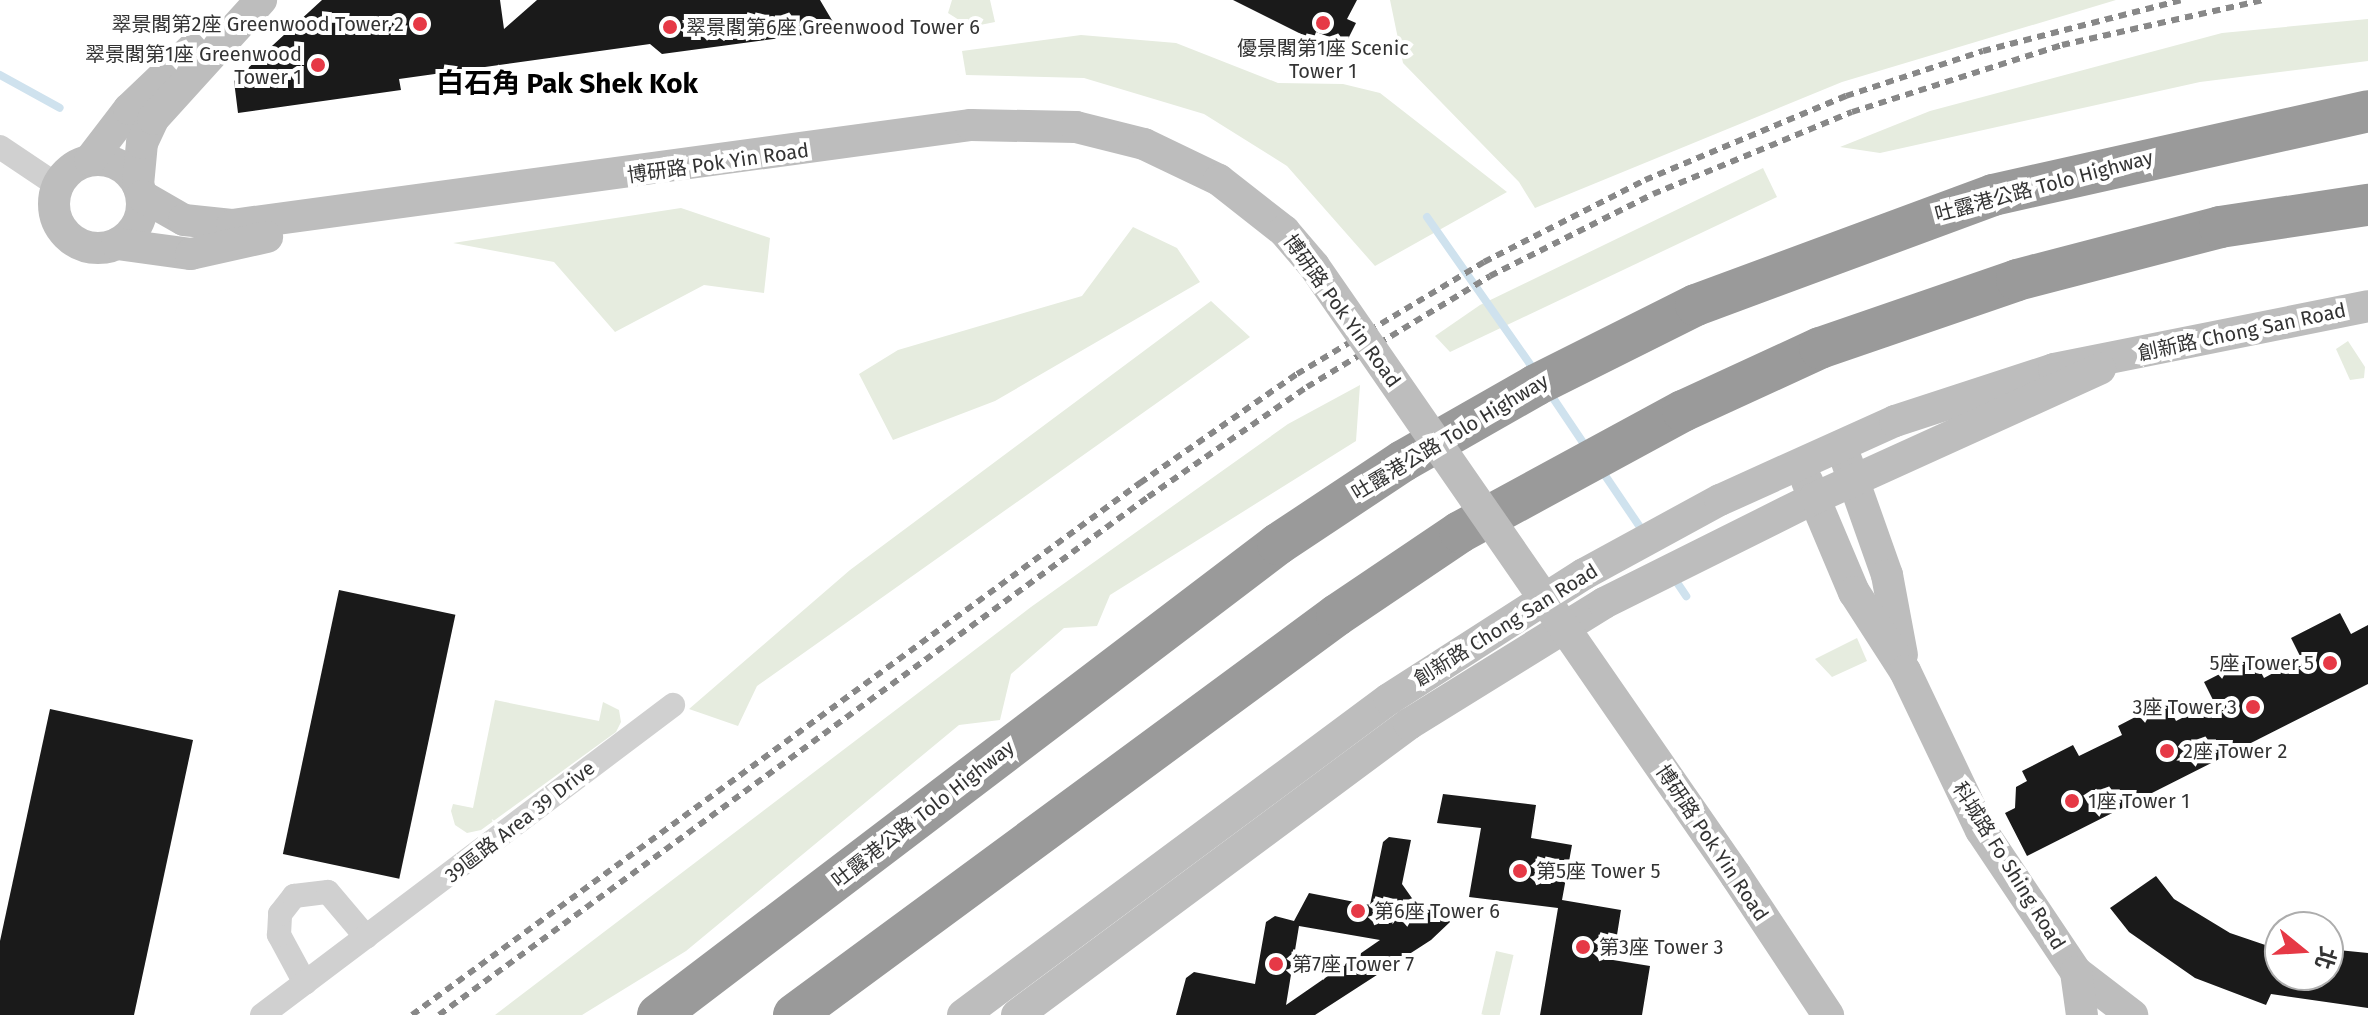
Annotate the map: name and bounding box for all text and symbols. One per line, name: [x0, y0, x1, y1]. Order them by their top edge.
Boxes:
place label: 翠景閣第2座 Greenwood Tower 2: [112, 12, 404, 36]
marker: 優景閣第1座 Scenic Tower 1: [1314, 14, 1332, 32]
marker: 翠景閣第2座 Greenwood Tower 2: [411, 15, 429, 33]
place label: 翠景閣第6座 Greenwood Tower 6: [686, 15, 980, 39]
marker: 翠景閣第6座 Greenwood Tower 6: [661, 18, 679, 36]
place label: 優景閣第1座 Scenic Tower 1: [1237, 36, 1409, 83]
place label: 翠景閣第1座 Greenwood Tower 1: [85, 42, 302, 89]
marker: 翠景閣第1座 Greenwood Tower 1: [309, 56, 327, 74]
district label: 白石角 Pak Shek Kok: [436, 67, 698, 101]
street label: 博研路 Pok Yin Road: [626, 138, 810, 188]
street label: 吐露港公路 Tolo Highway: [1932, 145, 2156, 227]
street label: 博研路 Pok Yin Road: [1278, 230, 1406, 392]
street label: 創新路 Chong San Road: [2136, 298, 2348, 366]
street label: 吐露港公路 Tolo Highway: [1347, 369, 1553, 505]
street label: 創新路 Chong San Road: [1410, 559, 1602, 691]
place label: 5座 Tower 5: [2209, 651, 2314, 675]
marker: 5座 Tower 5: [2321, 654, 2339, 672]
place label: 3座 Tower 3: [2133, 695, 2237, 719]
marker: 3座 Tower 3: [2244, 698, 2262, 716]
street label: 吐露港公路 Tolo Highway: [827, 735, 1019, 893]
place label: 2座 Tower 2: [2183, 739, 2287, 763]
marker: 2座 Tower 2: [2158, 742, 2176, 760]
street label: 39區路 Area 39 Drive: [440, 756, 600, 888]
street label: 博研路 Pok Yin Road: [1651, 760, 1773, 926]
street label: 科城路 Fo Shing Road: [1948, 778, 2070, 954]
place label: 1座 Tower 1: [2088, 789, 2190, 813]
marker: 1座 Tower 1: [2063, 792, 2081, 810]
place label: 第5座 Tower 5: [1536, 859, 1661, 883]
marker: 第5座 Tower 5: [1511, 862, 1529, 880]
place label: 第6座 Tower 6: [1374, 899, 1500, 923]
marker: 第6座 Tower 6: [1349, 902, 1367, 920]
north arrow: [2264, 911, 2344, 991]
place label: 第3座 Tower 3: [1599, 935, 1723, 959]
marker: 第3座 Tower 3: [1574, 938, 1592, 956]
text: 北: [2309, 943, 2342, 973]
place label: 第7座 Tower 7: [1292, 952, 1414, 976]
marker: 第7座 Tower 7: [1267, 955, 1285, 973]

